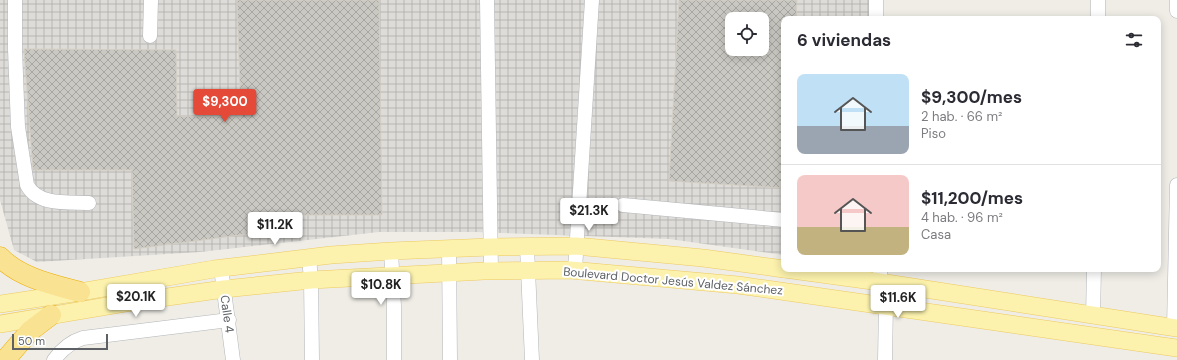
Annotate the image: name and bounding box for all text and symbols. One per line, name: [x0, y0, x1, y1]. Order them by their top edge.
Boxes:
map controls: [725, 12, 769, 56]
button: locate: [725, 12, 769, 56]
text: 6 viviendas: [797, 29, 891, 51]
icon: filters: [1123, 29, 1145, 51]
text: $9,300/mes: [921, 86, 1022, 108]
pin: $9,300: [192, 89, 258, 123]
icon: home: [829, 90, 877, 138]
text: $9,300: [202, 93, 248, 110]
text: 2 hab. · 66 m²: [921, 108, 1002, 125]
text: Piso: [921, 125, 946, 142]
text: $11,200/mes: [921, 187, 1023, 209]
icon: home: [829, 191, 877, 239]
pin: $21.3K: [556, 198, 622, 232]
text: $21.3K: [569, 202, 609, 219]
text: 4 hab. · 96 m²: [921, 209, 1003, 226]
pin: $11.2K: [242, 212, 308, 246]
text: $11.2K: [257, 216, 293, 233]
text: Casa: [921, 226, 951, 243]
street label: Boulevard Doctor Jesús Valdez Sánchez: [563, 263, 783, 299]
pin: $10.8K: [348, 272, 414, 306]
text: $10.8K: [360, 276, 402, 293]
pin: $20.1K: [103, 284, 169, 318]
pin: $11.6K: [865, 285, 931, 319]
text: $20.1K: [116, 288, 156, 305]
text: $11.6K: [880, 289, 916, 306]
street label: Calle 4: [216, 294, 238, 334]
scale bar: [12, 332, 108, 351]
text: 50 m: [18, 334, 45, 348]

